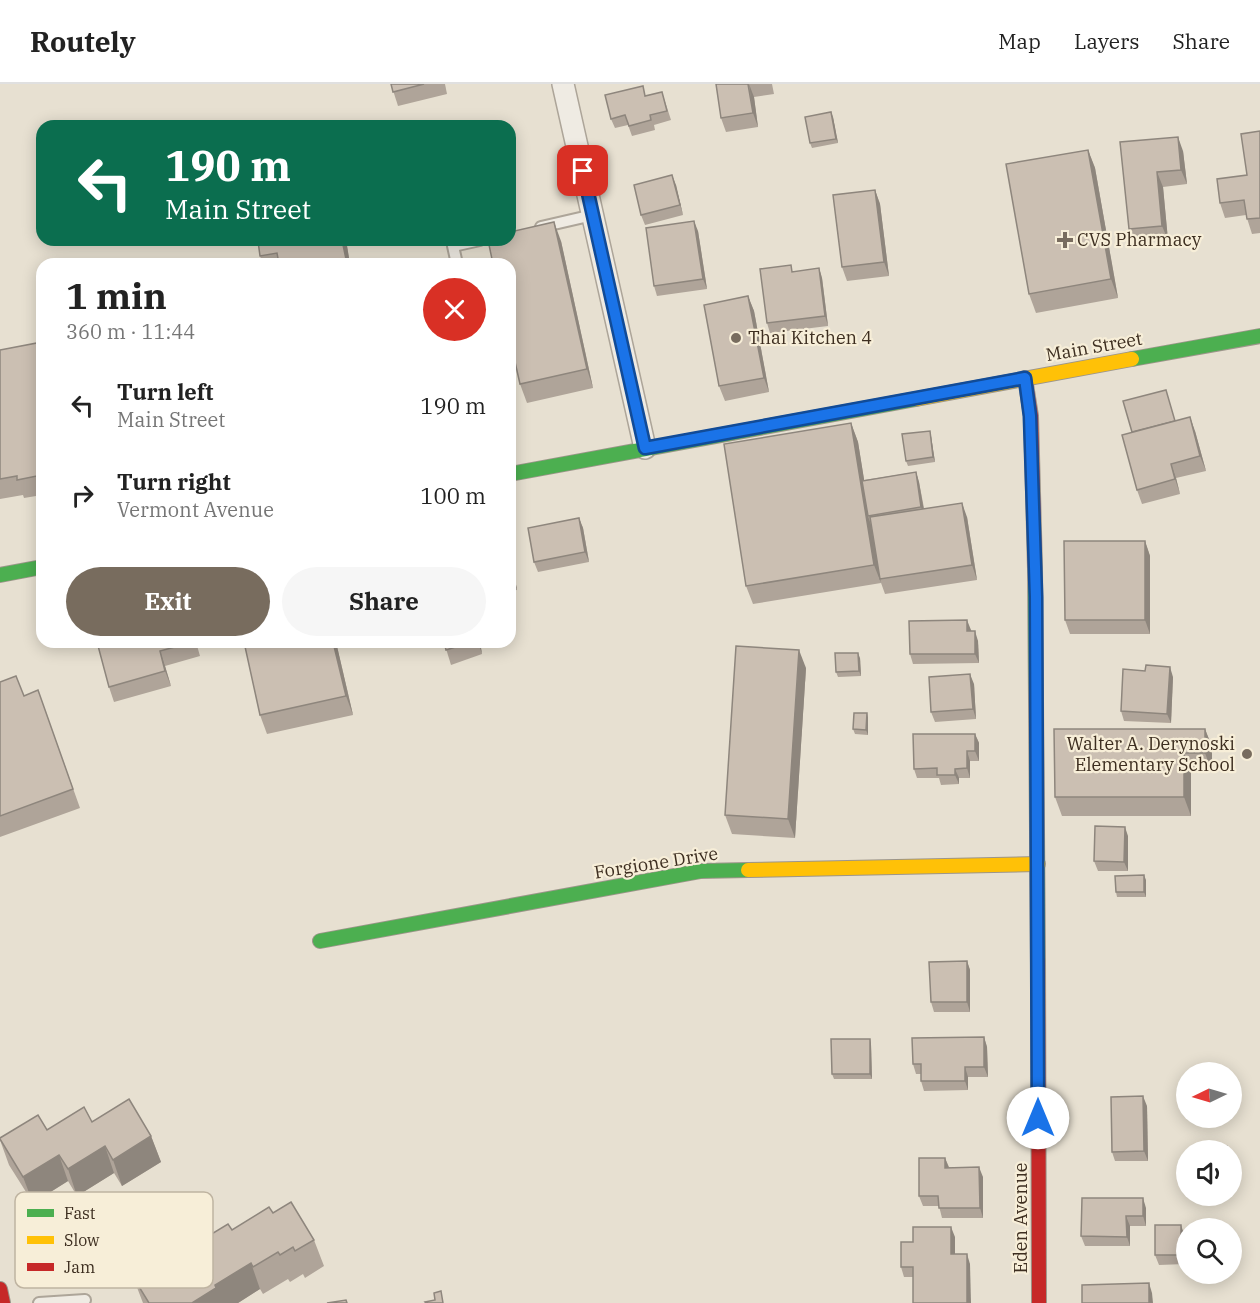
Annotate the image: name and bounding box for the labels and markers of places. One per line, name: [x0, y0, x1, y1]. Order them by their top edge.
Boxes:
pin: [557, 145, 608, 196]
place label: CVS Pharmacy: [1077, 228, 1202, 251]
marker: CVS Pharmacy: [1058, 233, 1072, 247]
place label: Thai Kitchen 4: [748, 326, 872, 349]
marker: Thai Kitchen 4: [729, 331, 743, 345]
place label: Walter A. Derynoski Elementary School: [1067, 732, 1235, 776]
marker: Walter A. Derynoski Elementary School: [1240, 747, 1254, 761]

